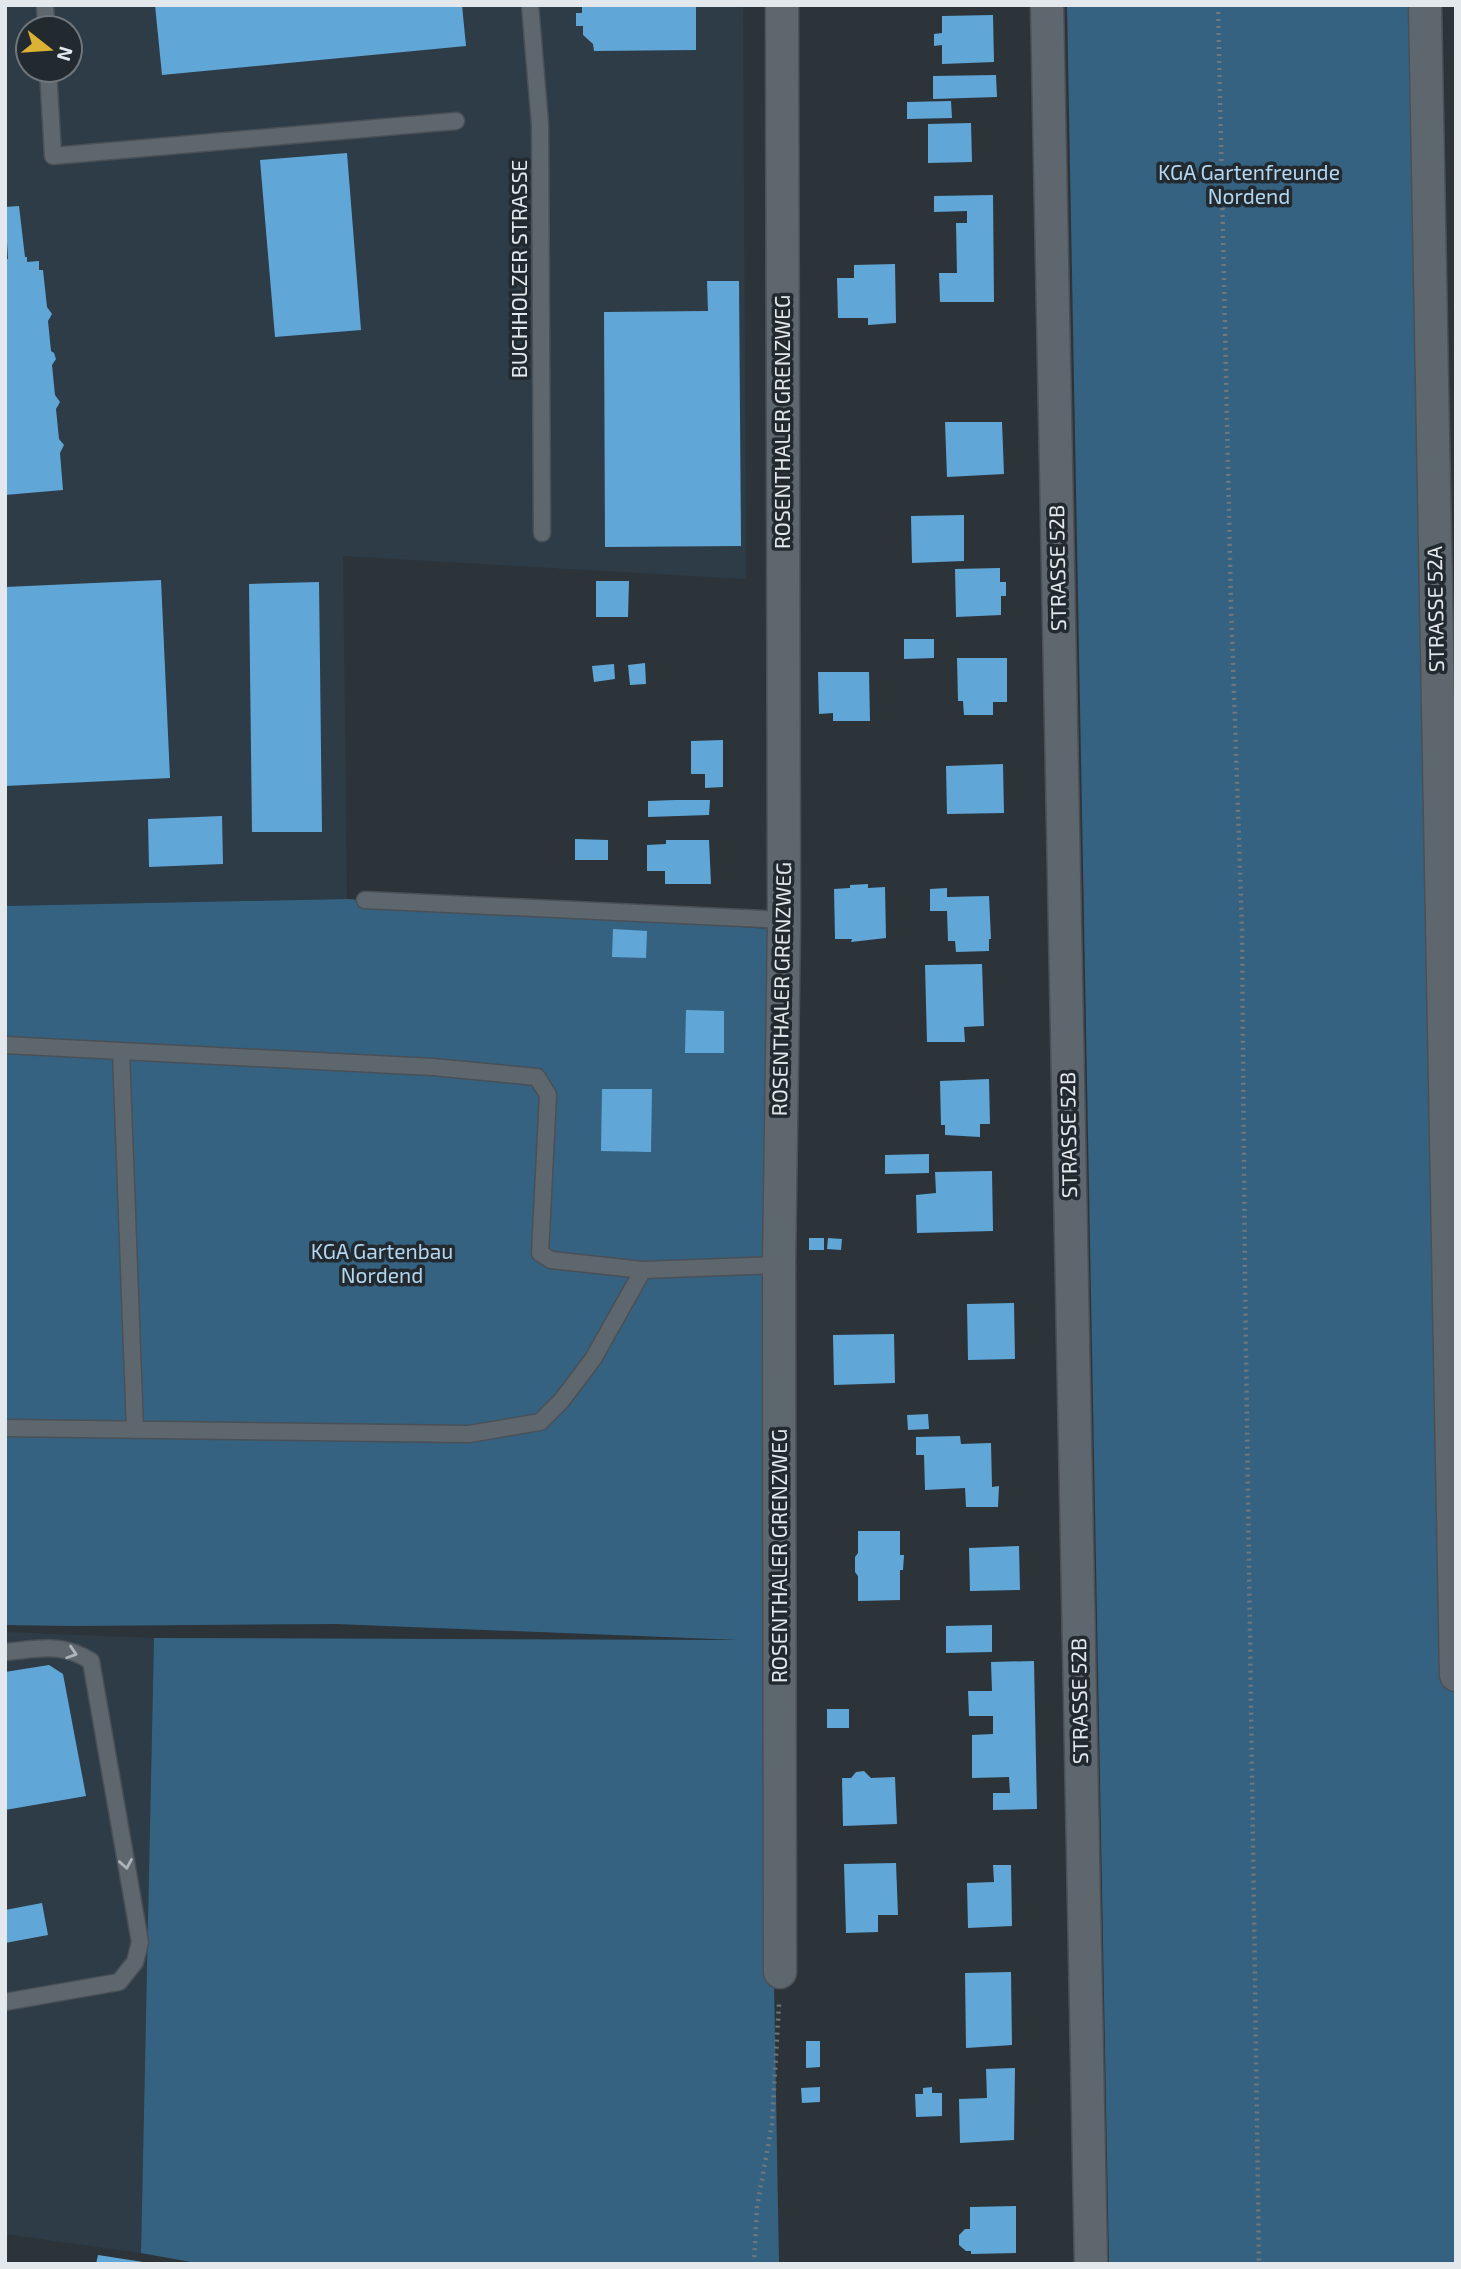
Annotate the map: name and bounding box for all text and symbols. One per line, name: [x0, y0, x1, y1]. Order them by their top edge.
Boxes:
north arrow: [14, 14, 84, 84]
text: N: [53, 44, 79, 64]
park label: KGA Gartenfreunde Nordend: [1158, 159, 1340, 208]
street label: BUCHHOLZER STRASSE: [506, 160, 531, 378]
street label: ROSENTHALER GRENZWEG: [769, 295, 794, 549]
street label: STRASSE 52B: [1043, 505, 1070, 631]
street label: STRASSE 52A: [1421, 546, 1448, 672]
street label: ROSENTHALER GRENZWEG: [766, 862, 795, 1116]
street label: STRASSE 52B: [1054, 1072, 1081, 1198]
park label: KGA Gartenbau Nordend: [311, 1238, 453, 1287]
street label: ROSENTHALER GRENZWEG: [766, 1429, 791, 1683]
street label: STRASSE 52B: [1065, 1638, 1092, 1764]
one-way arrow: [66, 1644, 78, 1659]
one-way arrow: [118, 1858, 133, 1870]

